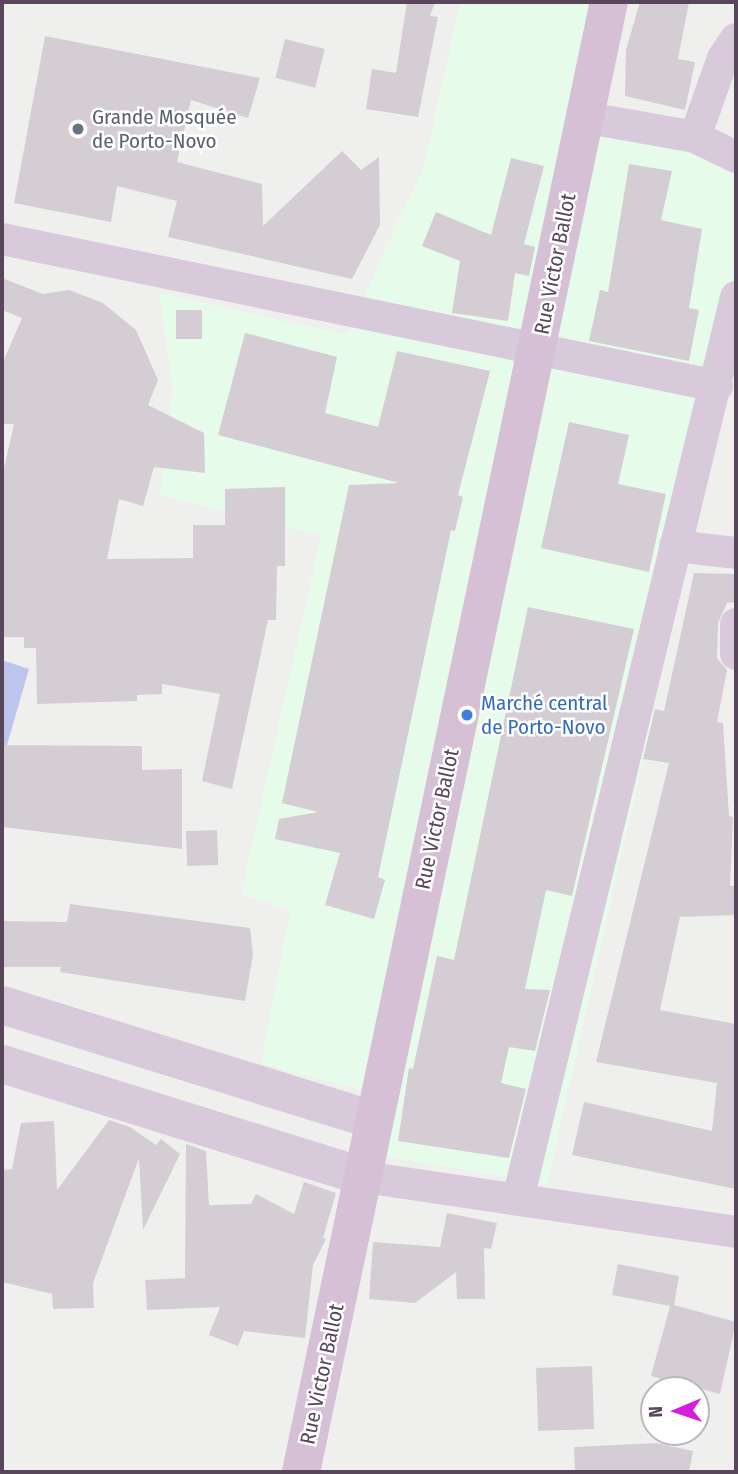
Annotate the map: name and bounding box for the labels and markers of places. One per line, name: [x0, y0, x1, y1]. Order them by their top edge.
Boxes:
place label: Grande Mosquée de Porto-Novo: [92, 104, 237, 154]
marker: Grande Mosquée de Porto-Novo: [70, 121, 86, 137]
place label: Marché central de Porto-Novo: [481, 690, 608, 740]
marker: Marché central de Porto-Novo: [459, 707, 475, 723]

